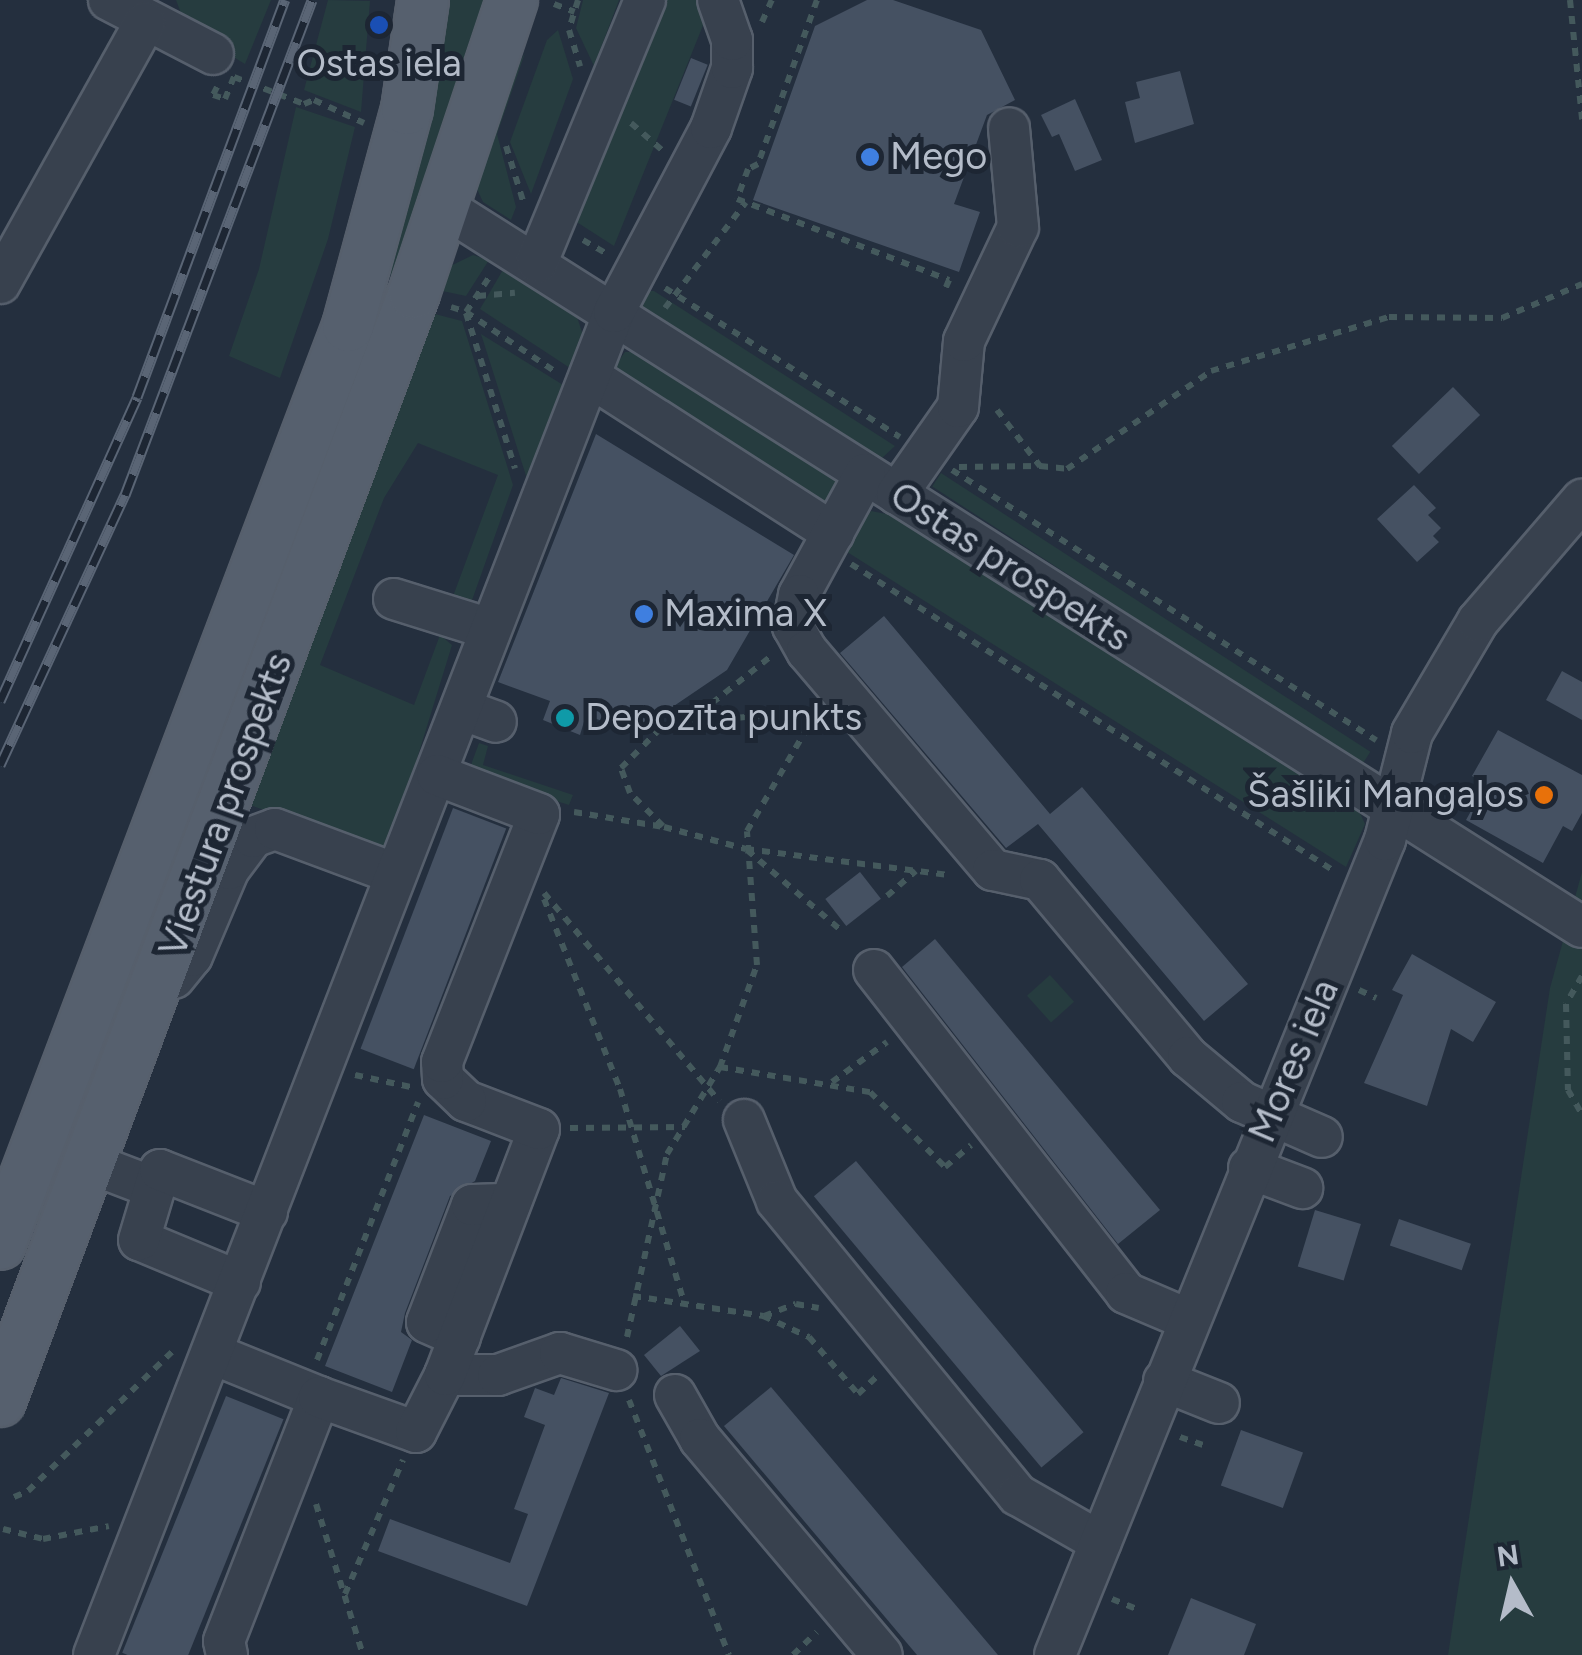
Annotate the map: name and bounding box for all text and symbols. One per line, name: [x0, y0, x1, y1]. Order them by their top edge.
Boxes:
marker: Ostas iela: [368, 14, 390, 36]
place label: Ostas iela: [296, 41, 462, 87]
place label: Mego: [890, 134, 987, 180]
marker: Mego: [859, 146, 881, 168]
street label: Ostas prospekts: [882, 473, 1138, 661]
place label: Maxima X: [664, 591, 827, 637]
marker: Maxima X: [633, 603, 655, 625]
street label: Viestura prospekts: [150, 647, 302, 963]
place label: Depozīta punkts: [585, 695, 862, 741]
marker: Depozīta punkts: [554, 707, 576, 729]
place label: Šašliki Mangaļos: [1247, 772, 1524, 818]
marker: Šašliki Mangaļos: [1533, 784, 1555, 806]
street label: Mores iela: [1239, 973, 1349, 1149]
north arrow: [1462, 1535, 1562, 1635]
text: N: [1495, 1537, 1521, 1574]

